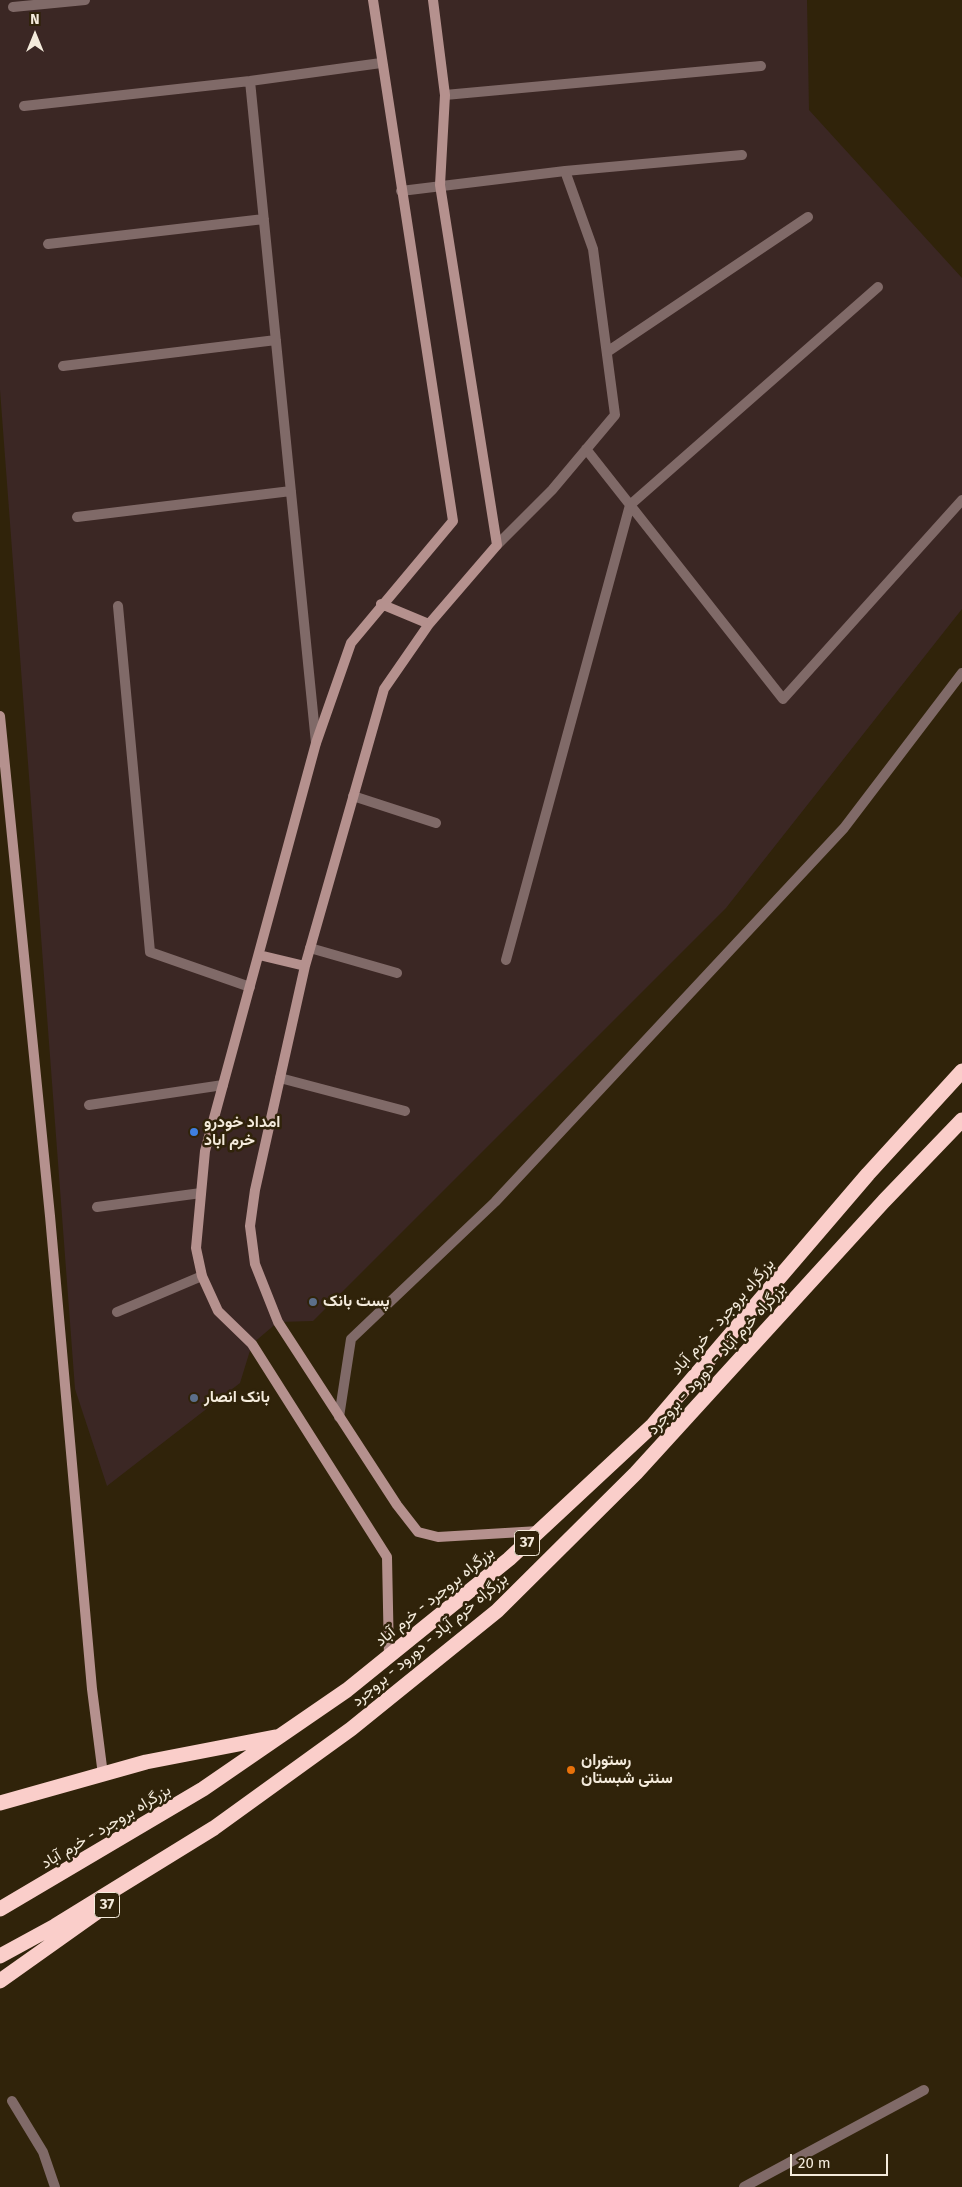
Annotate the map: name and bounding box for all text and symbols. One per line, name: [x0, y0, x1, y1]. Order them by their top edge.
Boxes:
north arrow: [10, 10, 60, 60]
text: N: [30, 11, 40, 28]
place label: امداد خودرو خرم اباد: [204, 1113, 280, 1151]
marker: امداد خودرو خرم اباد: [188, 1126, 200, 1138]
street label: بزرگراه بروجرد - خرم آباد: [667, 1255, 779, 1379]
street label: بزرگراه خرم آباد - دورود - بروجرد: [644, 1279, 790, 1439]
place label: پست بانک: [323, 1292, 390, 1312]
marker: پست بانک: [307, 1296, 319, 1308]
place label: بانک انصار: [204, 1388, 270, 1408]
marker: بانک انصار: [188, 1392, 200, 1404]
road number: 37: [514, 1530, 540, 1556]
street label: بزرگراه بروجرد - خرم آباد: [371, 1543, 499, 1651]
street label: بزرگراه خرم آباد - دورود - بروجرد: [348, 1569, 512, 1711]
place label: رستوران سنتی شبستان: [581, 1751, 673, 1789]
marker: رستوران سنتی شبستان: [565, 1764, 577, 1776]
street label: بزرگراه بروجرد - خرم آباد: [38, 1781, 174, 1873]
road number: 37: [94, 1892, 120, 1918]
scale bar: [792, 2144, 890, 2176]
text: 20 m: [798, 2154, 831, 2172]

